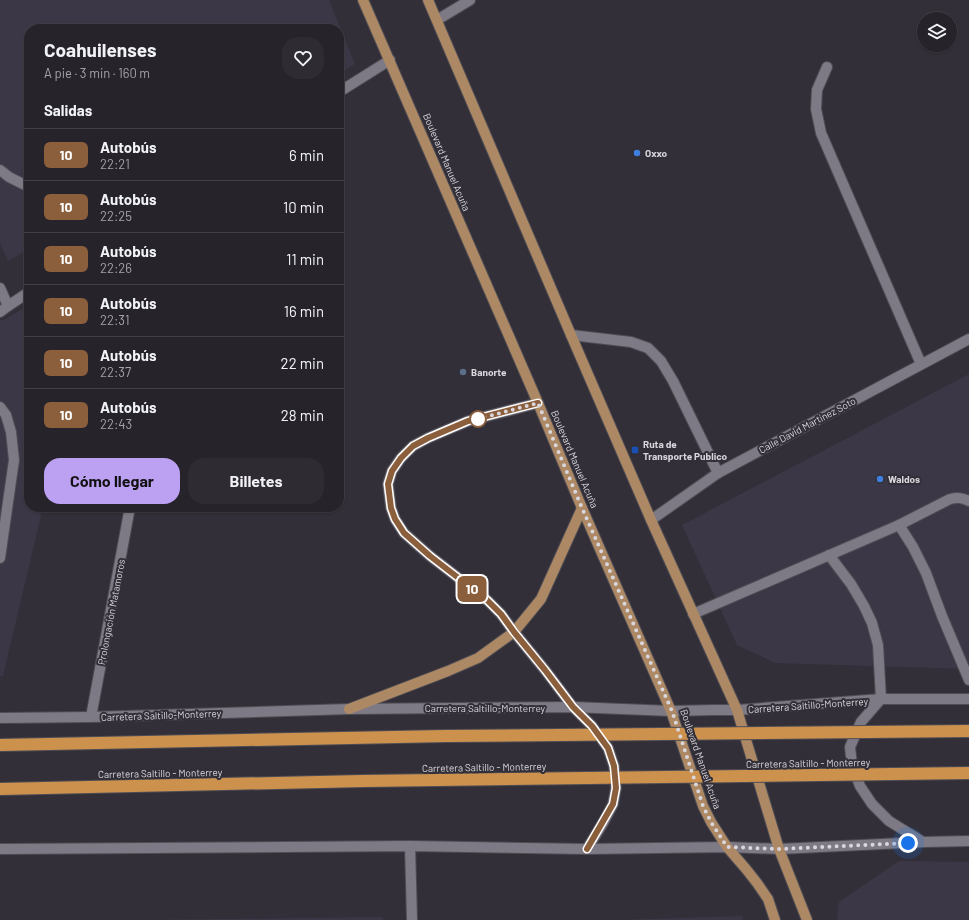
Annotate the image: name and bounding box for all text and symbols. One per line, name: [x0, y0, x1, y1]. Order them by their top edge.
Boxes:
map controls: [917, 12, 957, 52]
button: layers: [917, 12, 957, 52]
button: heart: [282, 37, 324, 79]
text: Coahuilenses: [44, 38, 156, 61]
text: A pie · 3 min · 160 m: [44, 65, 150, 81]
text: Salidas: [44, 101, 92, 119]
street label: Boulevard Manuel Acuña: [421, 111, 473, 213]
text: Autobús: [100, 138, 156, 156]
text: 10: [60, 146, 72, 163]
text: 6 min: [289, 146, 324, 164]
place label: Oxxo: [645, 147, 668, 159]
marker: Oxxo: [632, 148, 642, 158]
text: 22:21: [100, 156, 130, 172]
text: Autobús: [100, 190, 156, 208]
text: 10: [60, 198, 72, 215]
text: 10 min: [283, 198, 324, 216]
text: 22:25: [100, 208, 132, 224]
text: Autobús: [100, 242, 156, 260]
text: 10: [60, 250, 72, 267]
text: 11 min: [286, 250, 324, 268]
text: 22:26: [100, 260, 132, 276]
text: Autobús: [100, 294, 156, 312]
text: 10: [60, 302, 72, 319]
text: 16 min: [284, 302, 324, 320]
text: 22:31: [100, 312, 130, 328]
text: Autobús: [100, 346, 156, 364]
text: 10: [60, 354, 72, 371]
text: 22 min: [281, 354, 324, 372]
text: 22:37: [100, 364, 131, 380]
place label: Banorte: [471, 366, 507, 378]
marker: Banorte: [458, 367, 468, 377]
street label: Calle David Martínez Soto: [756, 394, 858, 456]
text: Autobús: [100, 398, 156, 416]
text: 10: [60, 406, 72, 423]
text: 28 min: [281, 406, 324, 424]
street label: Boulevard Manuel Acuña: [549, 408, 601, 510]
unlabelled marker: [469, 410, 487, 428]
text: 22:43: [100, 416, 132, 432]
place label: Ruta de Transporte Publico: [643, 438, 727, 462]
marker: Ruta de Transporte Publico: [630, 445, 640, 455]
button: Cómo llegar: [44, 458, 180, 504]
button: Billetes: [188, 458, 324, 504]
place label: Waldos: [888, 473, 920, 485]
marker: Waldos: [875, 474, 885, 484]
street label: Prolongación Matamoros: [95, 558, 127, 666]
line badge: 10: [454, 576, 490, 602]
text: 10: [466, 580, 478, 597]
street label: Carretera Saltillo-Monterrey: [748, 695, 869, 715]
street label: Carretera Saltillo-Monterrey: [425, 702, 546, 714]
street label: Carretera Saltillo-Monterrey: [101, 707, 222, 723]
street label: Boulevard Manuel Acuña: [678, 707, 724, 811]
street label: Carretera Saltillo - Monterrey: [746, 756, 871, 770]
street label: Carretera Saltillo - Monterrey: [422, 760, 547, 774]
street label: Carretera Saltillo - Monterrey: [98, 766, 223, 780]
your location: [898, 833, 918, 853]

